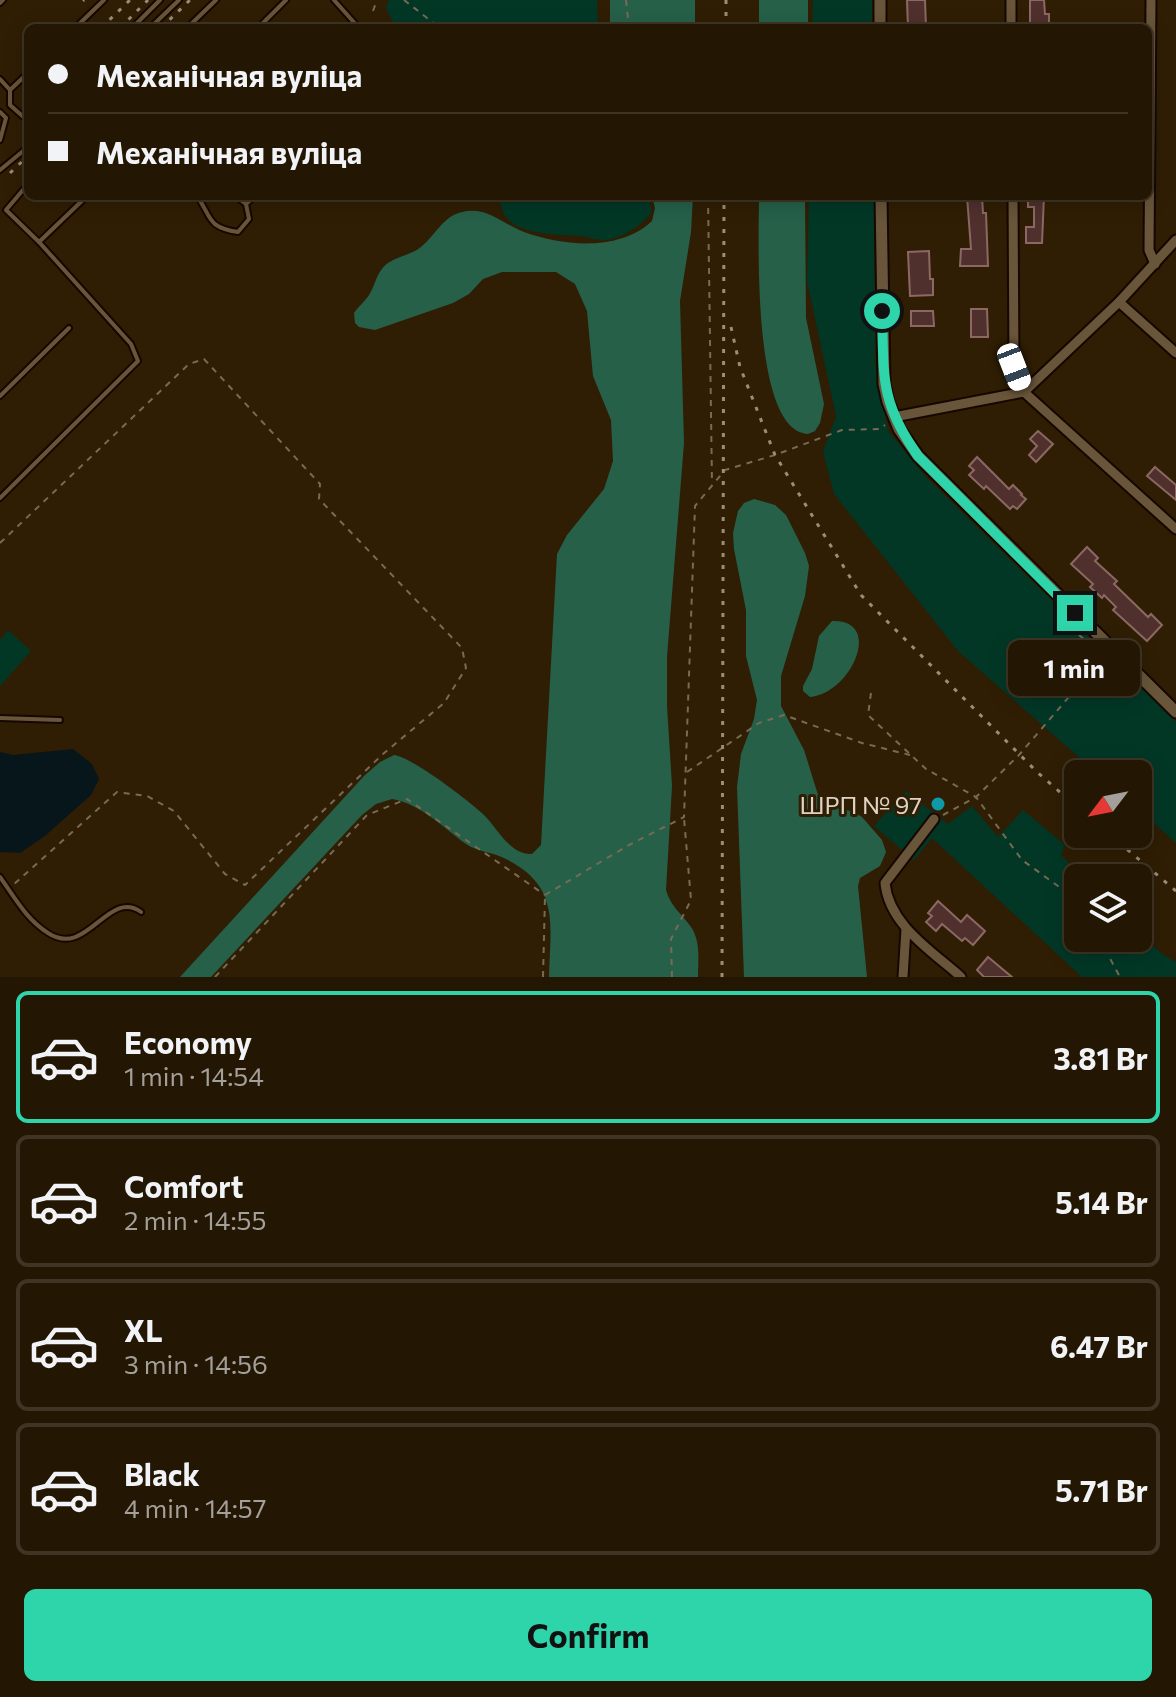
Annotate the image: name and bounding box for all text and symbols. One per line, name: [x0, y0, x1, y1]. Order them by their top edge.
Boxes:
text: Механічная вуліца: [96, 56, 362, 93]
text: Механічная вуліца: [96, 133, 362, 170]
route start: [864, 293, 900, 329]
car: [994, 340, 1034, 394]
route end: [1057, 595, 1093, 631]
callout: 1 min: [1009, 641, 1141, 697]
text: 1 min: [1043, 652, 1105, 683]
north arrow: [1064, 760, 1152, 848]
map controls: [1064, 760, 1152, 952]
place label: ШРП № 97: [799, 790, 922, 819]
marker: ШРП № 97: [929, 795, 947, 813]
button: layers: [1064, 864, 1152, 952]
icon: car: [28, 1021, 100, 1093]
text: Economy: [124, 1023, 252, 1060]
text: 3.81 Br: [1053, 1039, 1148, 1076]
text: 1 min · 14:54: [124, 1060, 264, 1091]
icon: car: [28, 1165, 100, 1237]
text: Comfort: [124, 1167, 243, 1204]
text: 5.14 Br: [1055, 1183, 1148, 1220]
text: 2 min · 14:55: [124, 1204, 266, 1235]
icon: car: [28, 1309, 100, 1381]
text: XL: [124, 1311, 163, 1348]
text: 6.47 Br: [1050, 1327, 1148, 1364]
text: 3 min · 14:56: [124, 1348, 268, 1379]
icon: car: [28, 1453, 100, 1525]
text: Black: [124, 1455, 200, 1492]
text: 5.71 Br: [1055, 1471, 1148, 1508]
text: 4 min · 14:57: [124, 1492, 266, 1523]
button: Confirm: [24, 1589, 1152, 1681]

